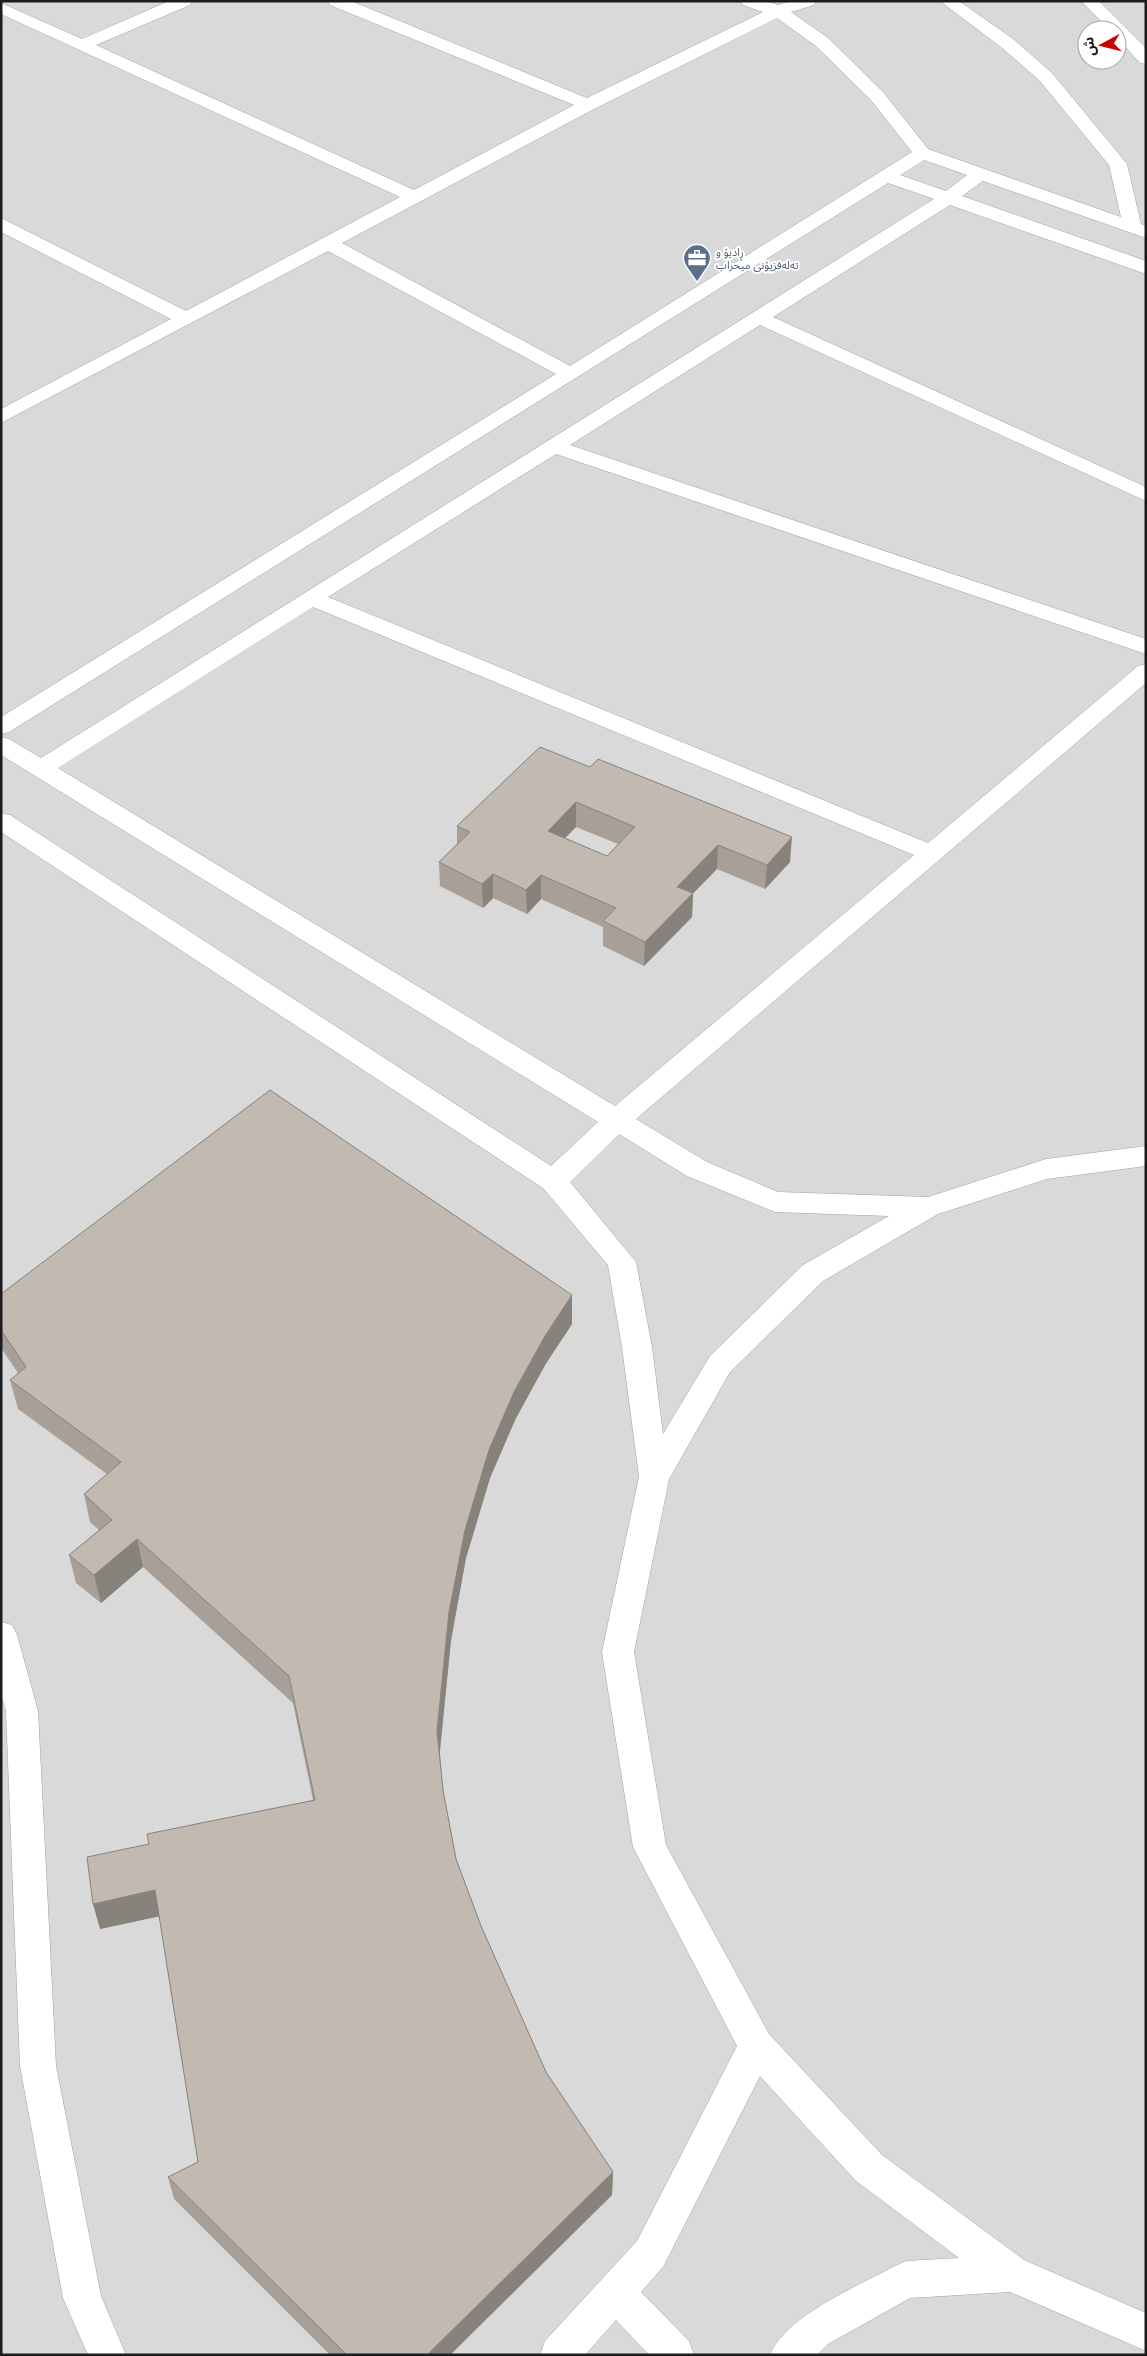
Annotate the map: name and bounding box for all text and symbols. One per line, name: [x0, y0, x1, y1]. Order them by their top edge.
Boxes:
north arrow: [1077, 20, 1127, 70]
text: ش: [1080, 36, 1099, 57]
office icon: ڕادیۆ و تەلەفزیۆنی میحراب: [682, 243, 712, 282]
place label: ڕادیۆ و تەلەفزیۆنی میحراب: [716, 246, 799, 272]

